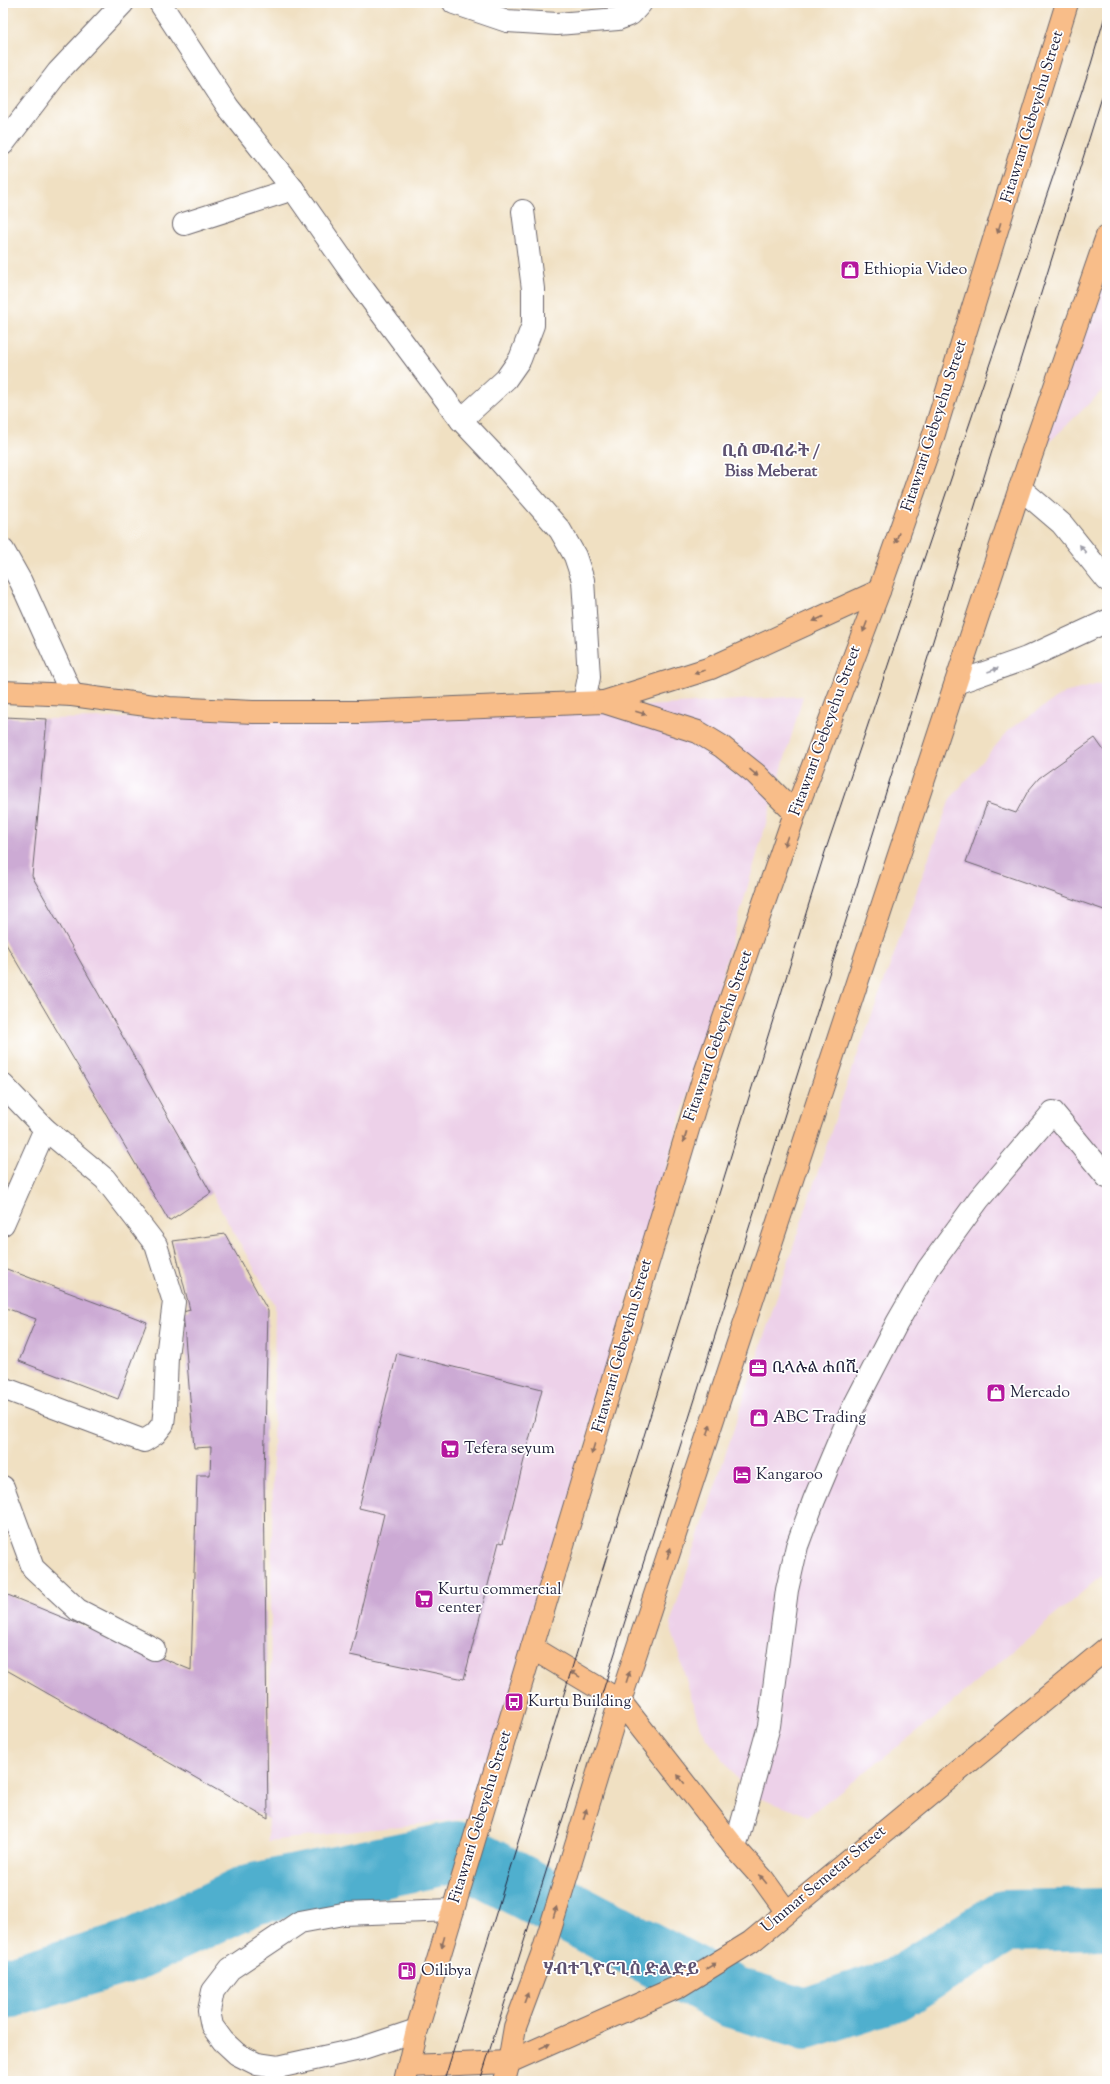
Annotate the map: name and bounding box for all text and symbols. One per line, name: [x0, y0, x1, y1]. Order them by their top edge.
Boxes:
street label: Fitawrari Gebeyehu Street: [996, 27, 1070, 206]
one-way arrow: [996, 222, 1002, 234]
shop icon: Ethiopia Video: [839, 259, 861, 281]
place label: Ethiopia Video: [864, 259, 968, 282]
street label: Fitawrari Gebeyehu Street: [896, 337, 974, 515]
district label: ቢስ መብራት / Biss Meberat: [722, 440, 821, 484]
one-way arrow: [894, 532, 900, 544]
one-way arrow: [1078, 544, 1087, 555]
one-way arrow: [812, 616, 823, 622]
one-way arrow: [861, 622, 867, 634]
street label: Fitawrari Gebeyehu Street: [785, 642, 868, 819]
one-way arrow: [987, 666, 999, 672]
one-way arrow: [693, 669, 705, 675]
one-way arrow: [635, 710, 647, 716]
one-way arrow: [749, 768, 759, 778]
one-way arrow: [782, 836, 788, 848]
street label: Fitawrari Gebeyehu Street: [679, 947, 759, 1125]
one-way arrow: [682, 1131, 688, 1143]
street label: Fitawrari Gebeyehu Street: [587, 1256, 659, 1435]
office icon: ቢላሉል ሐበሺ: [747, 1357, 769, 1379]
place label: ቢላሉል ሐበሺ: [772, 1357, 859, 1380]
shop icon: Mercado: [985, 1382, 1007, 1404]
place label: Mercado: [1010, 1382, 1070, 1405]
shop icon: ABC Trading: [748, 1407, 770, 1429]
place label: ABC Trading: [773, 1407, 866, 1430]
one-way arrow: [707, 1424, 713, 1436]
supermarket icon: Tefera seyum: [439, 1438, 461, 1460]
place label: Tefera seyum: [464, 1438, 555, 1461]
one-way arrow: [590, 1444, 596, 1456]
hotel icon: Kangaroo: [731, 1464, 753, 1486]
place label: Kangaroo: [756, 1464, 823, 1487]
one-way arrow: [666, 1547, 672, 1559]
place label: Kurtu commercial center: [438, 1579, 562, 1620]
supermarket icon: Kurtu commercial center: [413, 1588, 435, 1610]
one-way arrow: [569, 1670, 581, 1677]
one-way arrow: [625, 1671, 631, 1683]
bus stop icon: Kurtu Building: [503, 1691, 525, 1713]
place label: Kurtu Building: [528, 1691, 631, 1714]
street label: Fitawrari Gebeyehu Street: [444, 1727, 518, 1906]
one-way arrow: [677, 1773, 685, 1784]
one-way arrow: [582, 1808, 588, 1820]
street label: Ummar Semetar Street: [757, 1820, 892, 1939]
one-way arrow: [759, 1874, 767, 1885]
one-way arrow: [552, 1906, 558, 1918]
one-way arrow: [440, 1936, 446, 1948]
district label: ሃብተጊዮርጊስ ድልድይ: [543, 1958, 699, 1982]
fuel station icon: Oilibya: [396, 1960, 418, 1982]
place label: Oilibya: [421, 1960, 472, 1983]
one-way arrow: [705, 1963, 717, 1970]
one-way arrow: [523, 1991, 529, 2003]
one-way arrow: [539, 2043, 551, 2049]

